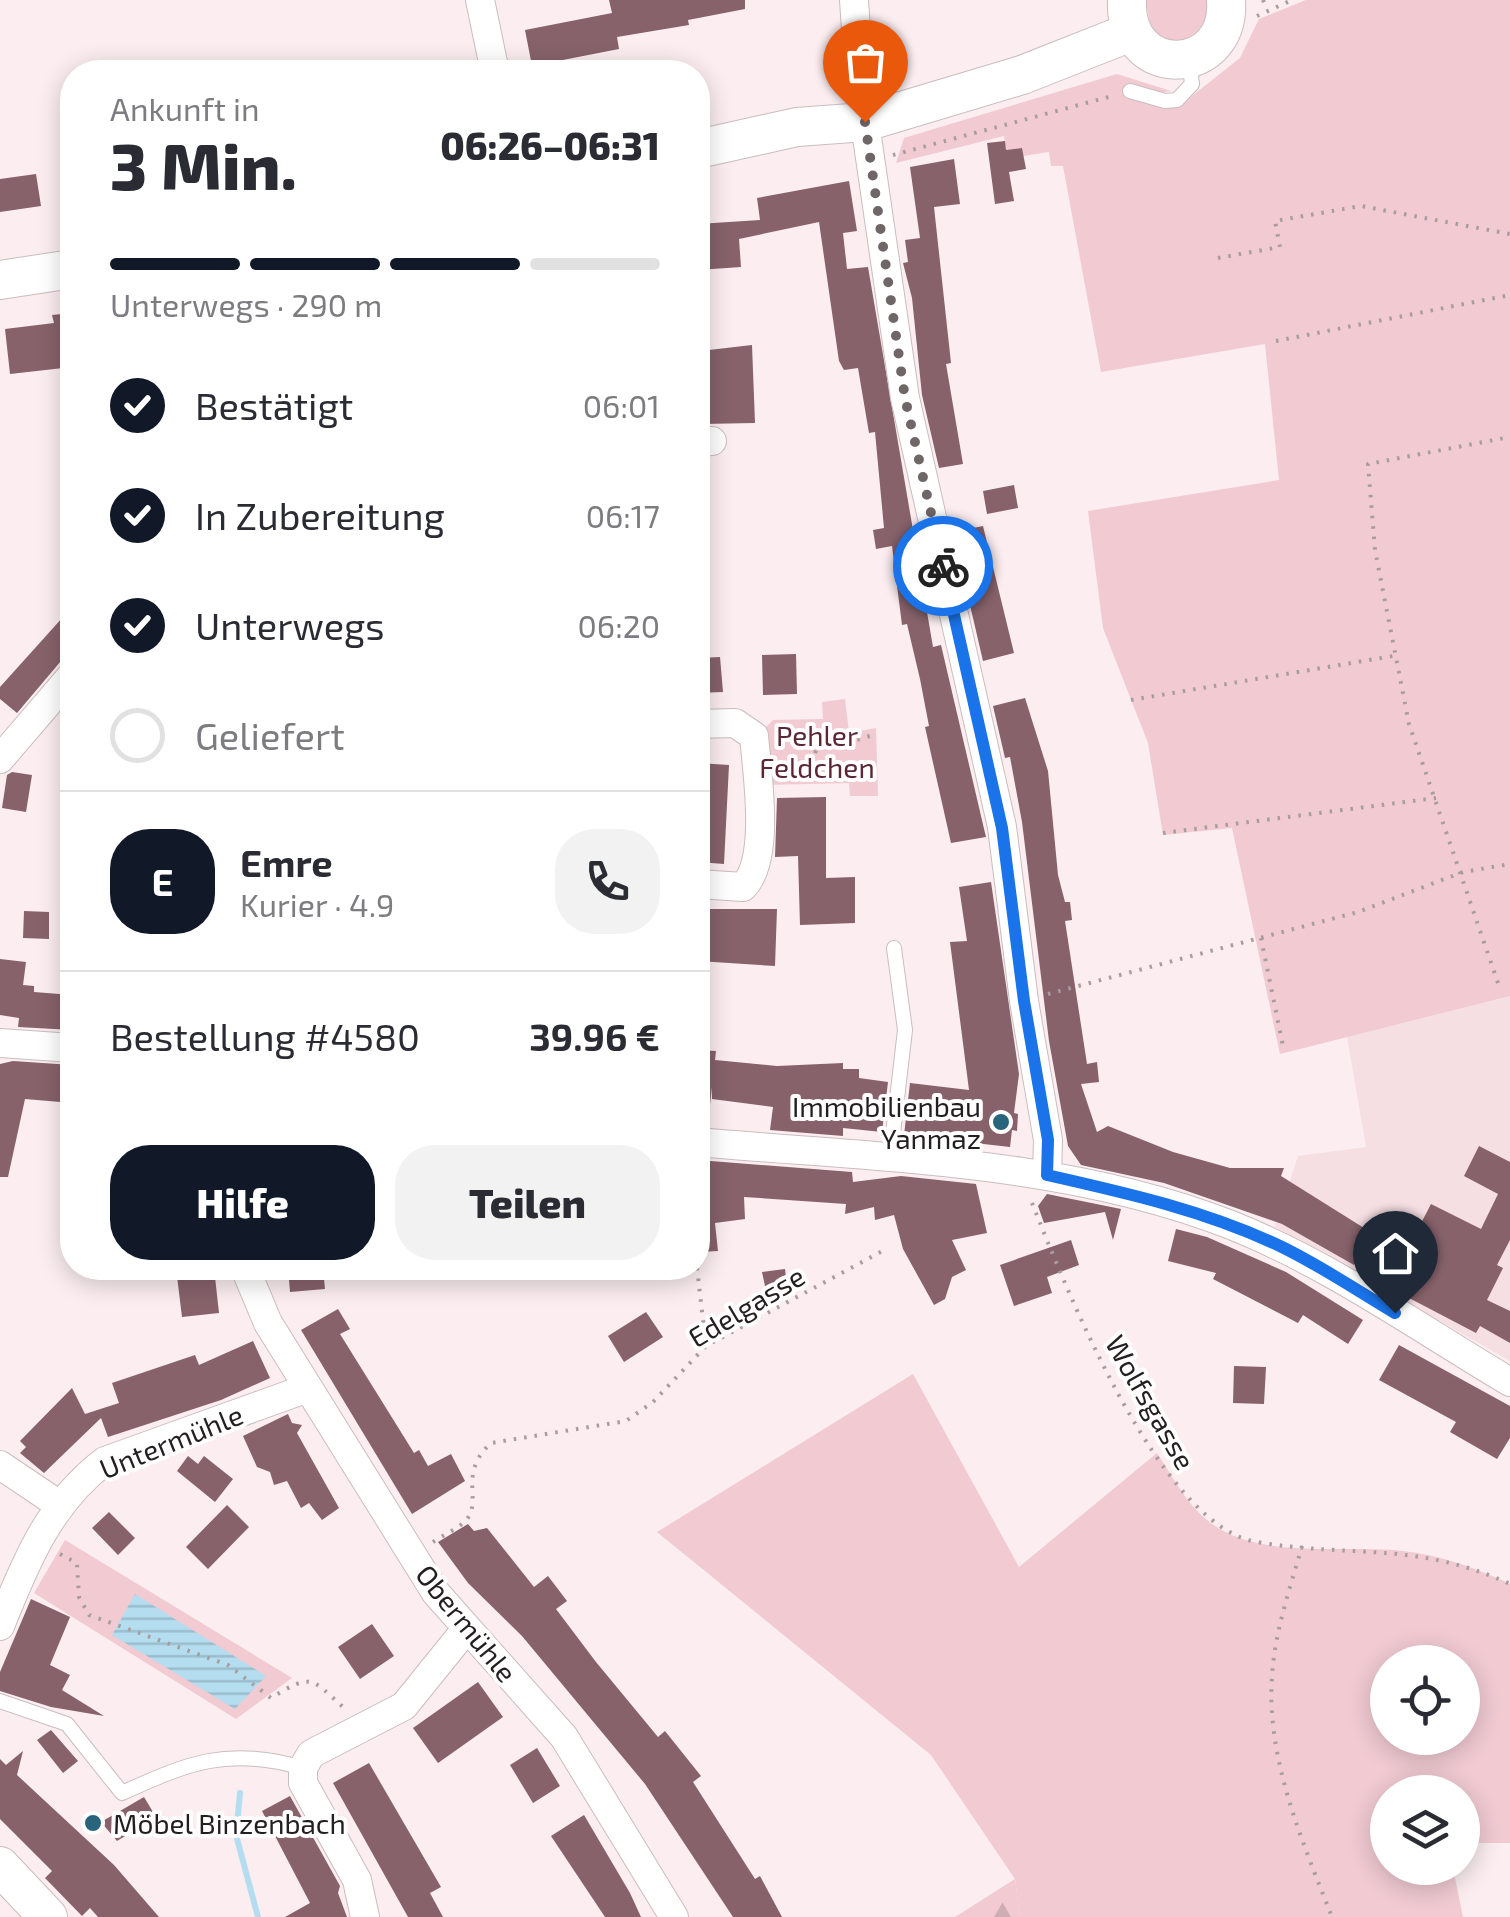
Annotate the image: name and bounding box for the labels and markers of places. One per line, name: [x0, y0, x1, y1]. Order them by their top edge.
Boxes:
pin: [823, 20, 908, 123]
place label: Immobilienbau Yanmaz: [792, 1089, 981, 1155]
marker: Immobilienbau Yanmaz: [990, 1111, 1012, 1133]
pin: [1353, 1211, 1438, 1314]
place label: Möbel Binzenbach: [113, 1806, 346, 1840]
marker: Möbel Binzenbach: [82, 1812, 104, 1834]

